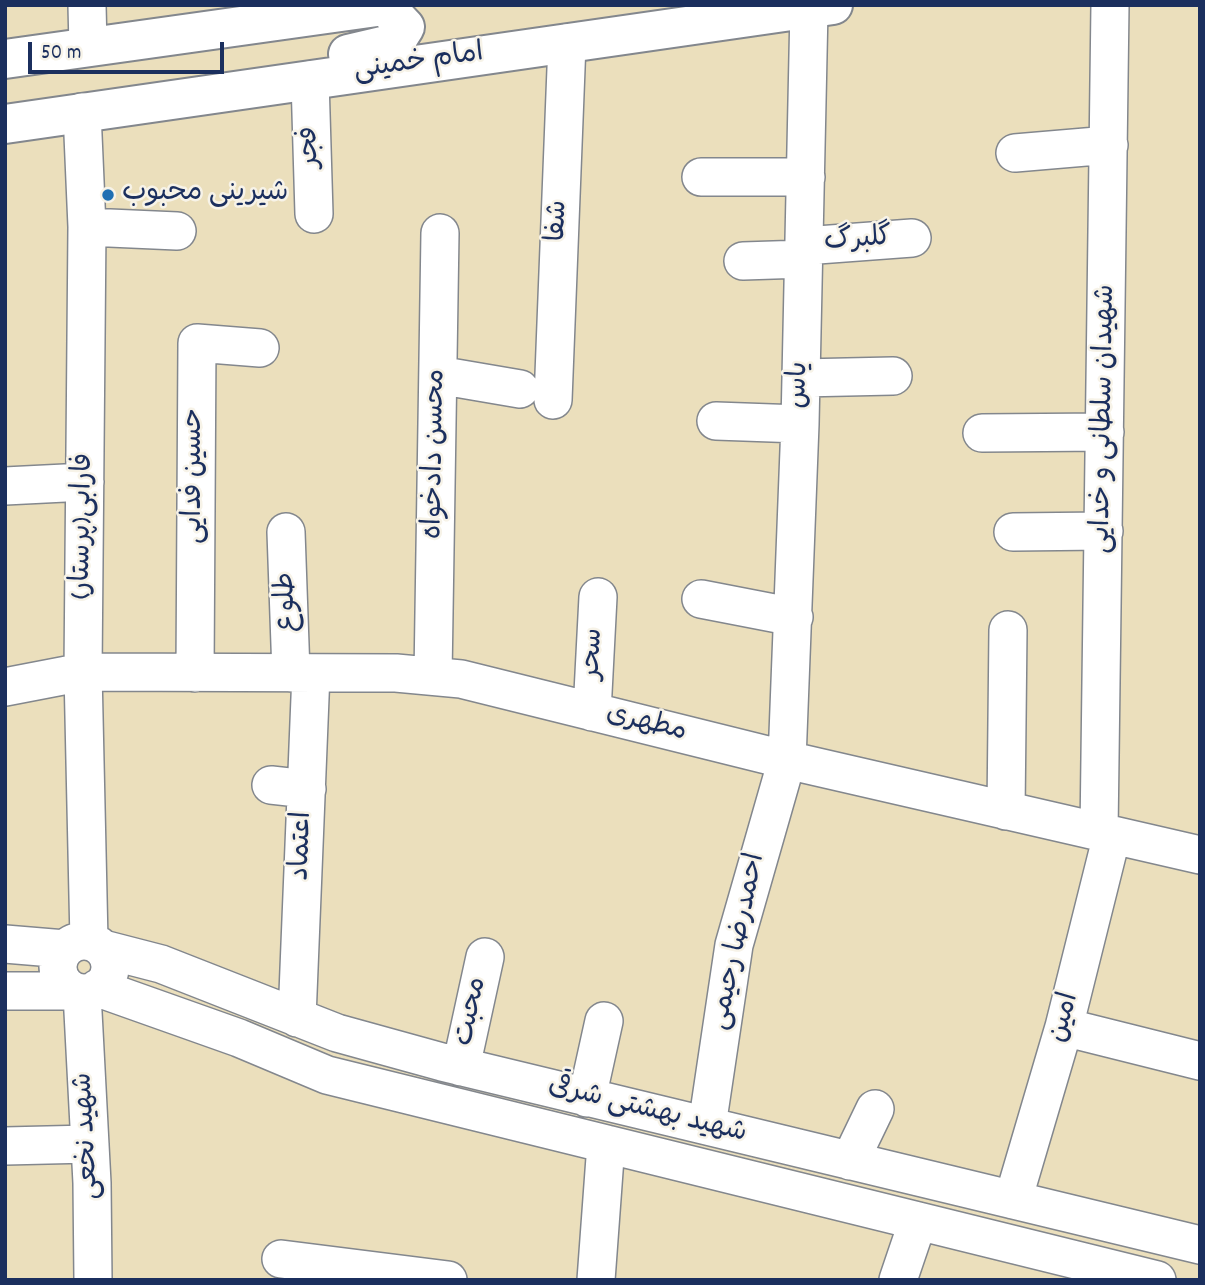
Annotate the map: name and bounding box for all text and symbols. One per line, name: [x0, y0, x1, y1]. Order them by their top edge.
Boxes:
scale bar: [32, 28, 228, 72]
street label: امام خمینی: [352, 38, 486, 90]
text: 50 m: [41, 39, 81, 69]
street label: فجر: [294, 126, 330, 168]
place label: شیرینی محبوب: [122, 178, 288, 212]
marker: شیرینی محبوب: [100, 187, 116, 203]
street label: شفا: [542, 200, 578, 242]
street label: گلبرگ: [823, 223, 893, 261]
street label: شهیدان سلطانی و خدایی: [1087, 284, 1125, 554]
street label: یاس: [783, 361, 819, 409]
street label: محسن دادخواه: [419, 369, 455, 539]
street label: حسین فدایی: [179, 408, 213, 544]
street label: (پرستار)فارابی: [67, 452, 103, 600]
street label: طلوع: [271, 571, 307, 633]
street label: سحر: [577, 627, 613, 681]
street label: مطهری: [602, 699, 690, 751]
street label: اعتماد: [286, 811, 322, 881]
street label: احمدرضا رحیمی: [705, 851, 775, 1033]
street label: محبت: [449, 974, 497, 1050]
street label: امین: [1043, 989, 1089, 1047]
street label: شهید نخعی: [69, 1071, 109, 1201]
street label: شهید بهشتی شرقی: [544, 1071, 750, 1153]

